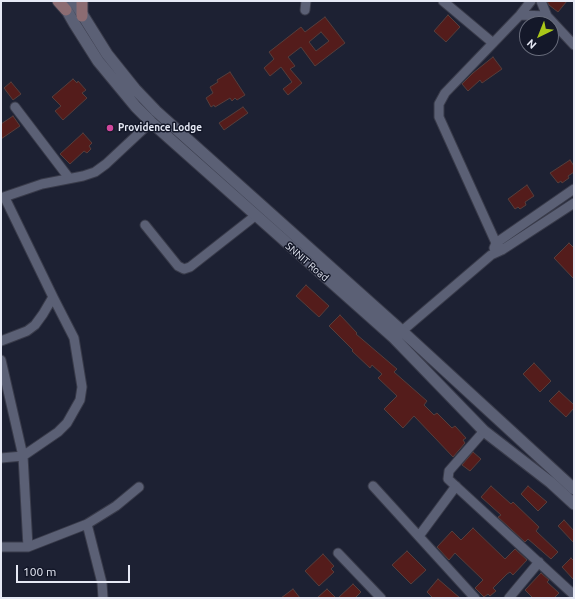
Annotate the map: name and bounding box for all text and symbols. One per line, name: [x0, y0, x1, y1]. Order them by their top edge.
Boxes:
north arrow: [519, 16, 559, 56]
text: N: [524, 37, 539, 51]
place label: Providence Lodge: [118, 122, 202, 134]
marker: Providence Lodge: [105, 123, 115, 133]
street label: SNNIT Road: [283, 240, 331, 284]
scale bar: [18, 557, 132, 583]
text: 100 m: [23, 565, 56, 578]

